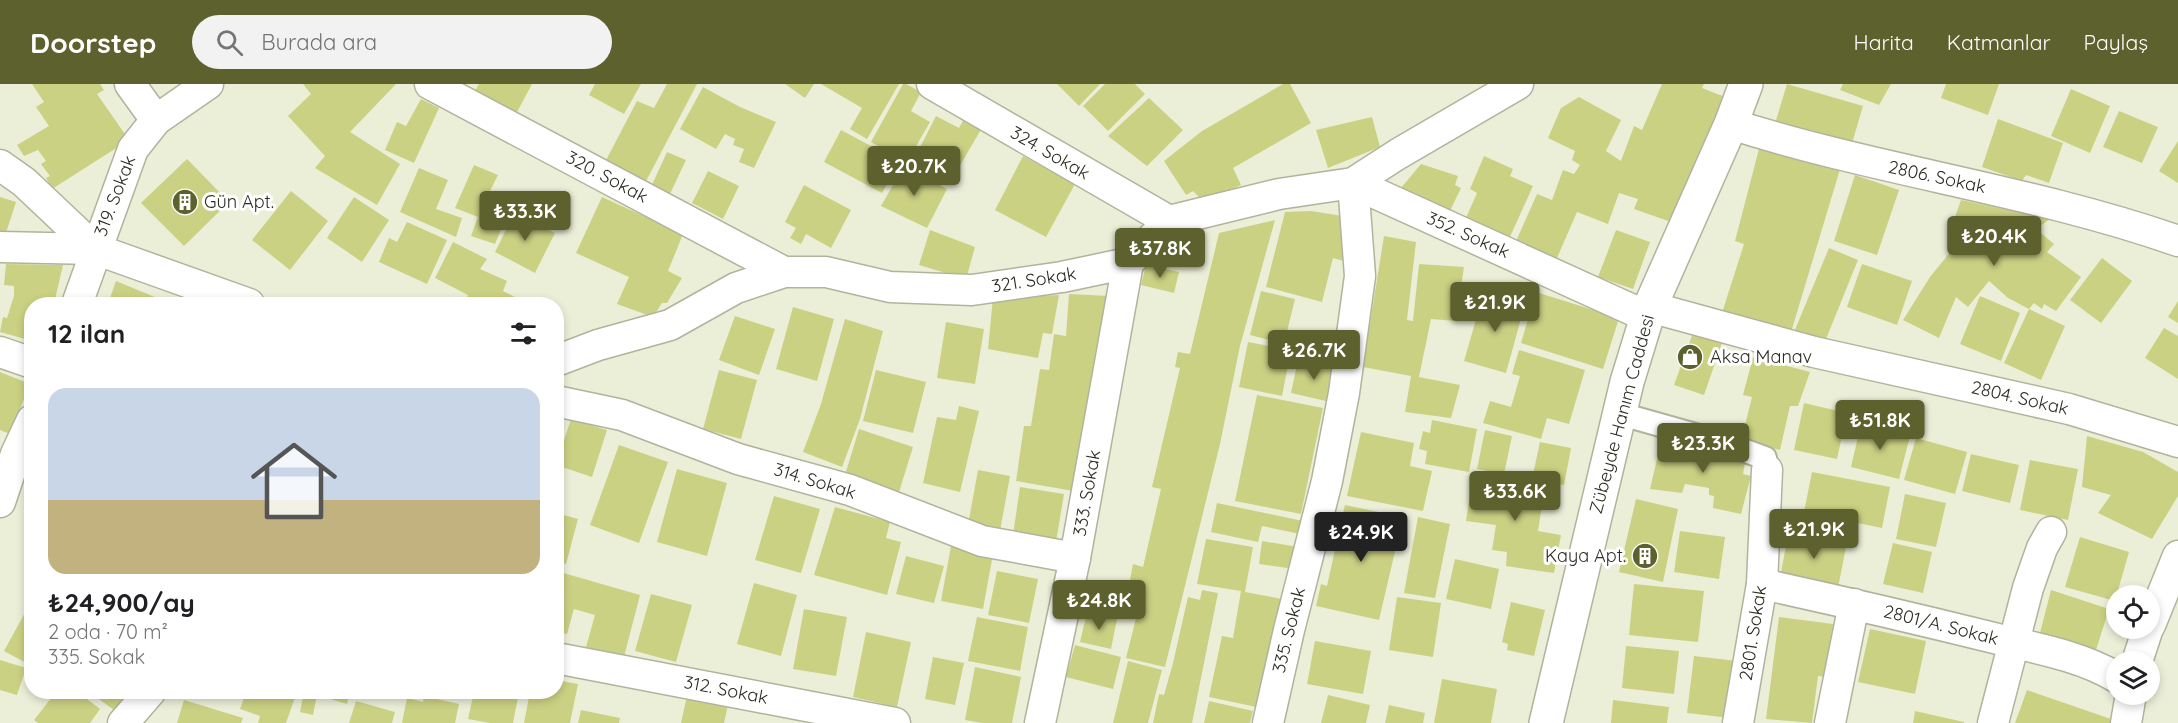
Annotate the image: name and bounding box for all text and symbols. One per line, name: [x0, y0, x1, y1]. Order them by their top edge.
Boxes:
search box: [192, 15, 612, 69]
text: Doorstep: [30, 25, 156, 60]
icon: search: [213, 26, 246, 59]
text: Burada ara: [261, 28, 377, 56]
text: Harita: [1854, 29, 1914, 55]
text: Katmanlar: [1947, 29, 2051, 55]
text: Paylaş: [2084, 29, 2148, 55]
street label: 324. Sokak: [1006, 121, 1094, 184]
street label: 320. Sokak: [562, 145, 652, 208]
pin: ₺20.7K: [865, 146, 963, 197]
street label: 319. Sokak: [89, 152, 140, 239]
text: ₺20.7K: [881, 153, 947, 178]
street label: 2806. Sokak: [1886, 155, 1988, 198]
building icon: Gün Apt.: [170, 187, 200, 217]
place label: Gün Apt.: [204, 190, 274, 213]
pin: ₺33.3K: [476, 191, 574, 242]
text: ₺33.3K: [494, 198, 556, 223]
street label: 352. Sokak: [1423, 206, 1513, 263]
pin: ₺20.4K: [1945, 216, 2043, 267]
text: ₺20.4K: [1961, 223, 2027, 248]
pin: ₺37.8K: [1111, 228, 1209, 279]
text: ₺37.8K: [1129, 235, 1191, 260]
street label: 321. Sokak: [990, 261, 1078, 298]
pin: ₺21.9K: [1446, 282, 1544, 333]
text: ₺21.9K: [1464, 289, 1526, 314]
street label: Zübeyde Hanım Caddesi: [1584, 312, 1659, 516]
text: 12 ilan: [48, 317, 125, 350]
icon: filters: [507, 317, 540, 350]
pin: ₺26.7K: [1265, 330, 1363, 381]
text: ₺26.7K: [1282, 337, 1346, 362]
shop icon: Aksa Manav: [1675, 342, 1705, 372]
place label: Aksa Manav: [1710, 345, 1812, 368]
street label: 2804. Sokak: [1969, 375, 2071, 420]
pin: ₺51.8K: [1831, 400, 1929, 451]
text: ₺51.8K: [1850, 407, 1911, 432]
pin: ₺23.3K: [1654, 423, 1752, 474]
icon: home: [240, 427, 348, 535]
text: ₺23.3K: [1671, 430, 1735, 455]
street label: 333. Sokak: [1068, 448, 1105, 538]
street label: 314. Sokak: [771, 457, 859, 504]
pin: ₺33.6K: [1466, 471, 1564, 522]
text: ₺33.6K: [1483, 478, 1547, 503]
pin: ₺21.9K: [1765, 509, 1863, 560]
pin: ₺24.9K: [1312, 512, 1410, 563]
text: ₺21.9K: [1783, 516, 1845, 541]
text: ₺24.9K: [1328, 519, 1394, 544]
building icon: Kaya Apt.: [1630, 541, 1660, 571]
place label: Kaya Apt.: [1545, 544, 1626, 567]
pin: ₺24.8K: [1050, 580, 1148, 631]
street label: 2801. Sokak: [1734, 584, 1771, 682]
street label: 335. Sokak: [1267, 585, 1310, 675]
map controls: [2106, 585, 2160, 705]
button: locate: [2106, 585, 2160, 639]
text: ₺24,900/ay: [48, 586, 195, 619]
text: ₺24.8K: [1067, 587, 1131, 612]
street label: 2801/A. Sokak: [1881, 599, 2001, 650]
text: 2 oda · 70 m²: [48, 619, 168, 644]
text: 335. Sokak: [48, 644, 145, 669]
button: layers: [2106, 651, 2160, 705]
street label: 312. Sokak: [682, 670, 770, 709]

